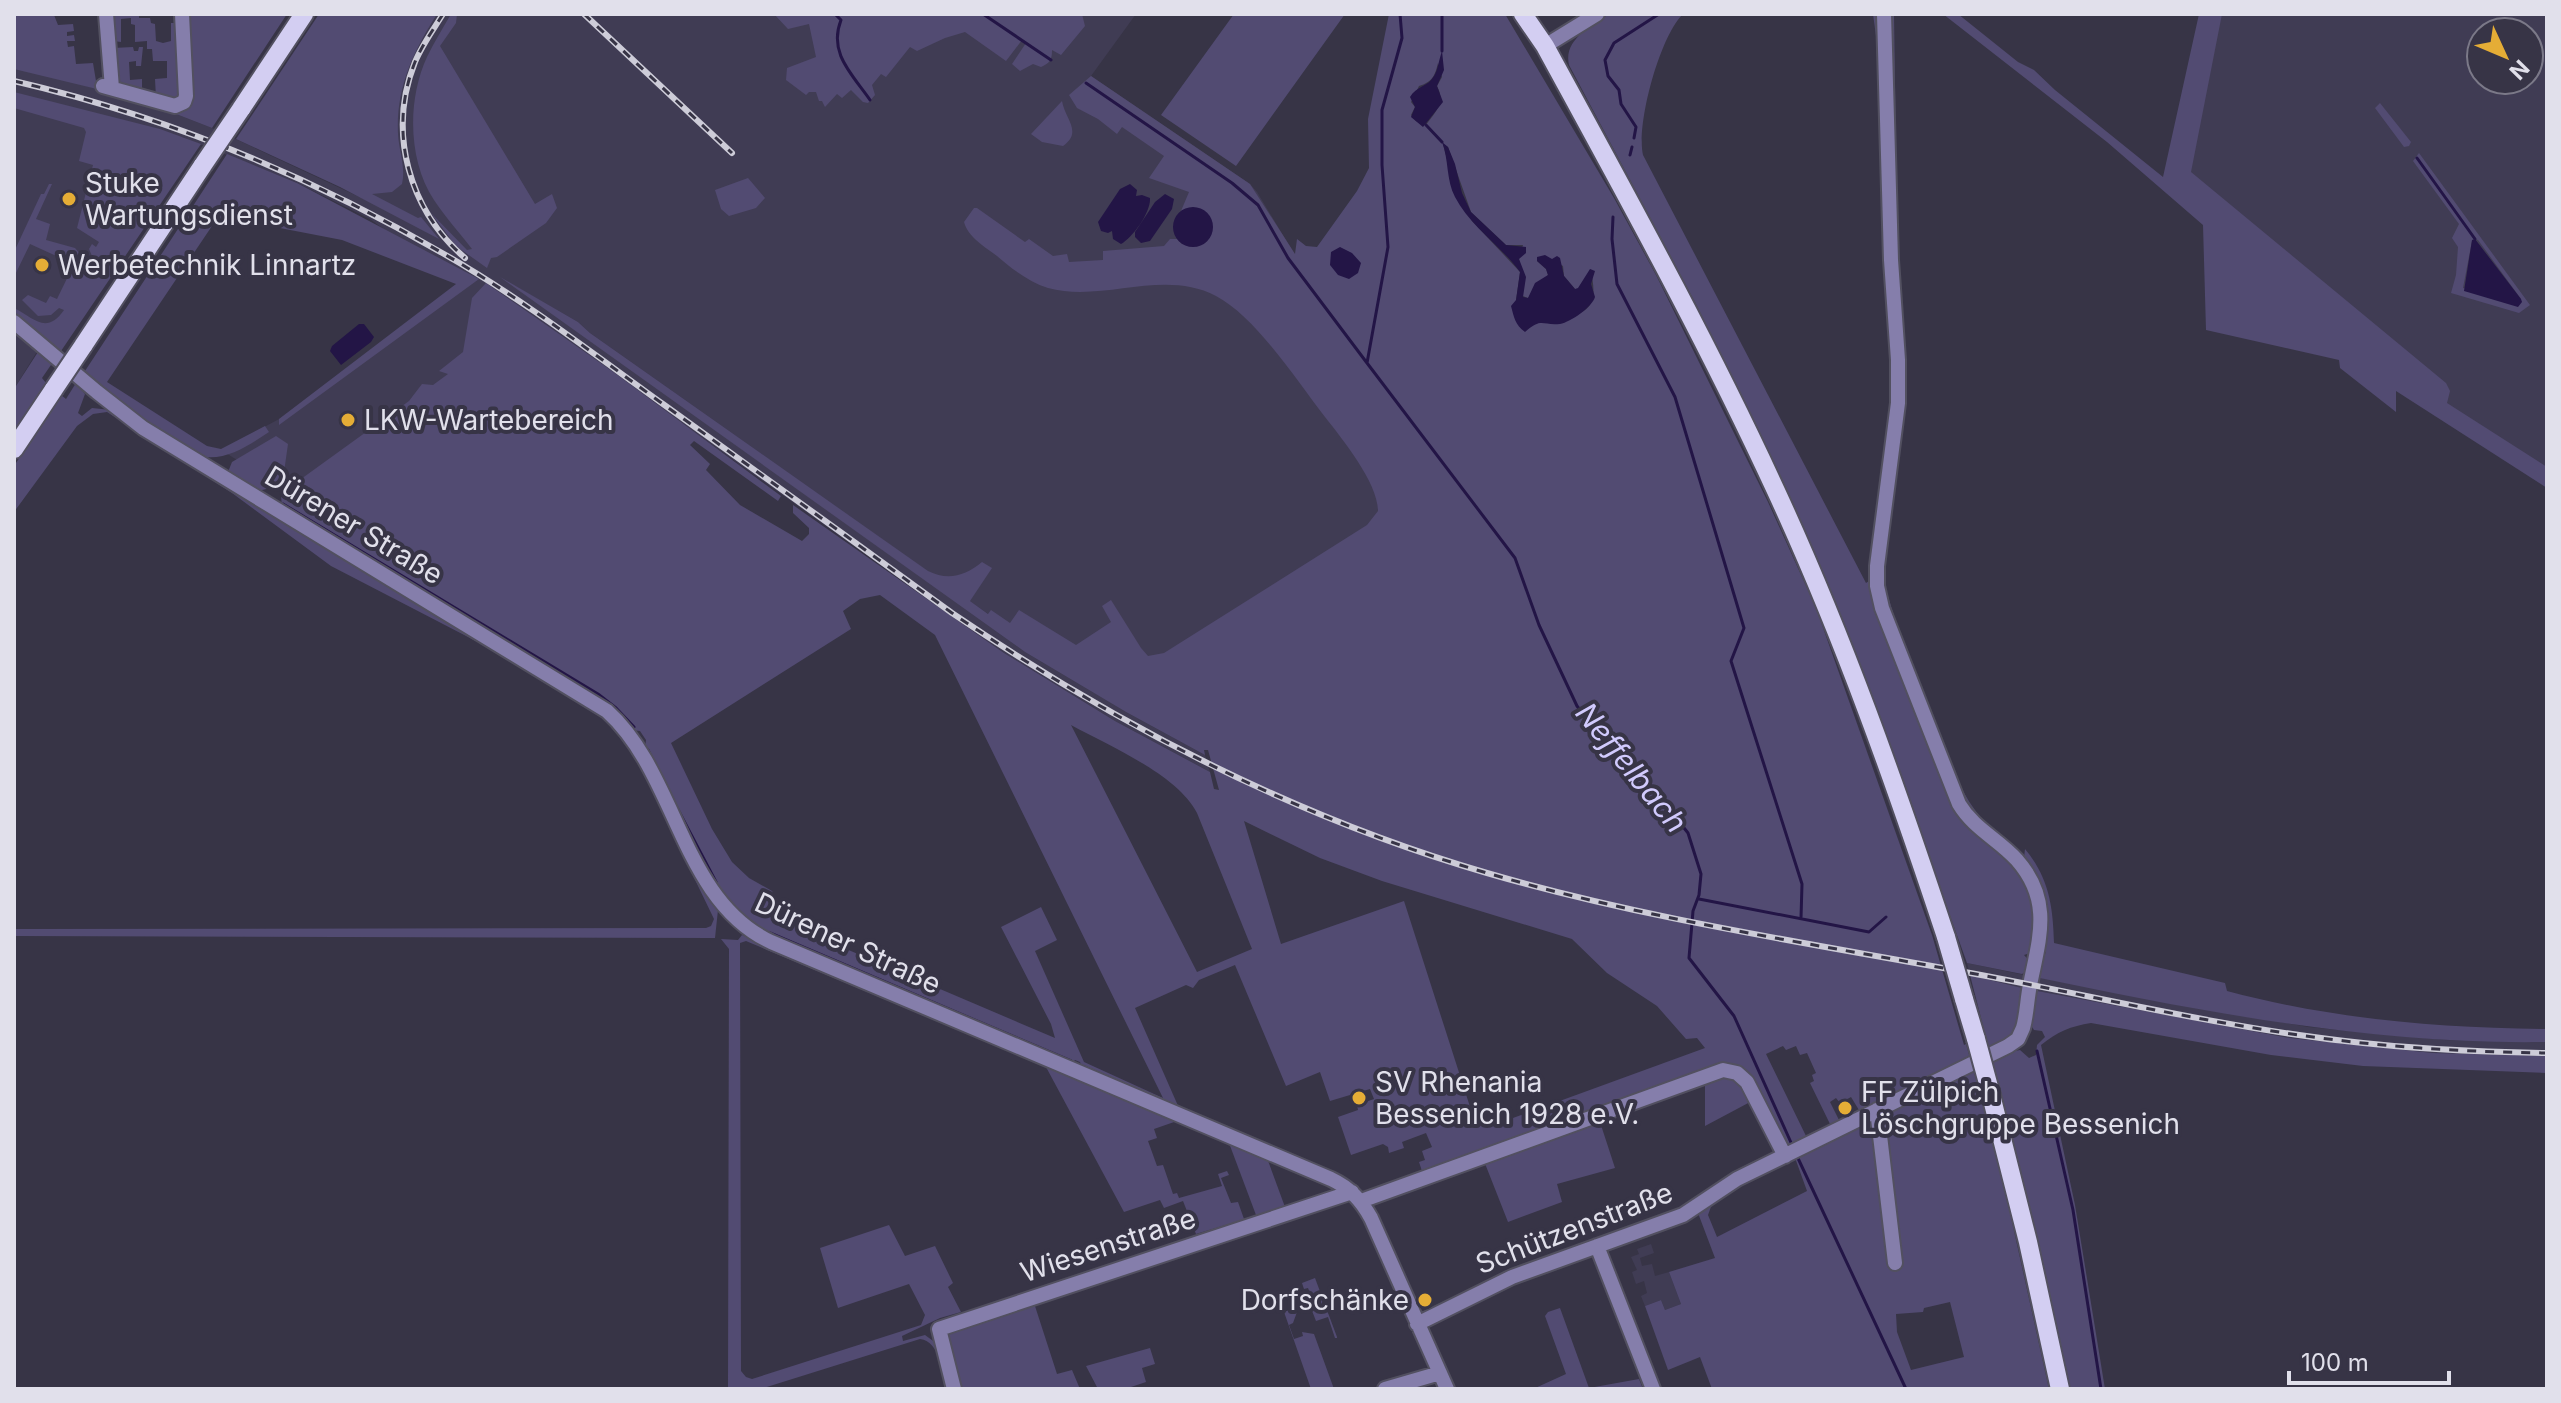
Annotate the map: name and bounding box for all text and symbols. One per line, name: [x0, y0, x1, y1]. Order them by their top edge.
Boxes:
north arrow: [2465, 16, 2545, 96]
text: N: [2504, 55, 2535, 85]
place label: Stuke Wartungsdienst: [85, 166, 293, 232]
marker: Stuke Wartungsdienst: [60, 190, 78, 208]
place label: Werbetechnik Linnartz: [58, 248, 356, 282]
marker: Werbetechnik Linnartz: [33, 256, 51, 274]
place label: LKW-Wartebereich: [364, 403, 614, 437]
marker: LKW-Wartebereich: [339, 411, 357, 429]
street label: Dürener Straße: [259, 459, 449, 591]
water label: Neffelbach: [1569, 695, 1695, 839]
street label: Dürener Straße: [750, 885, 946, 1001]
place label: SV Rhenania Bessenich 1928 e.V.: [1375, 1065, 1639, 1131]
place label: FF Zülpich Löschgruppe Bessenich: [1861, 1075, 2180, 1141]
marker: SV Rhenania Bessenich 1928 e.V.: [1350, 1089, 1368, 1107]
marker: FF Zülpich Löschgruppe Bessenich: [1836, 1099, 1854, 1117]
street label: Schützenstraße: [1471, 1175, 1677, 1281]
street label: Wiesenstraße: [1016, 1201, 1200, 1289]
place label: Dorfschänke: [1241, 1283, 1409, 1317]
marker: Dorfschänke: [1416, 1291, 1434, 1309]
scale bar: [2289, 1335, 2449, 1385]
text: 100 m: [2301, 1348, 2369, 1377]

